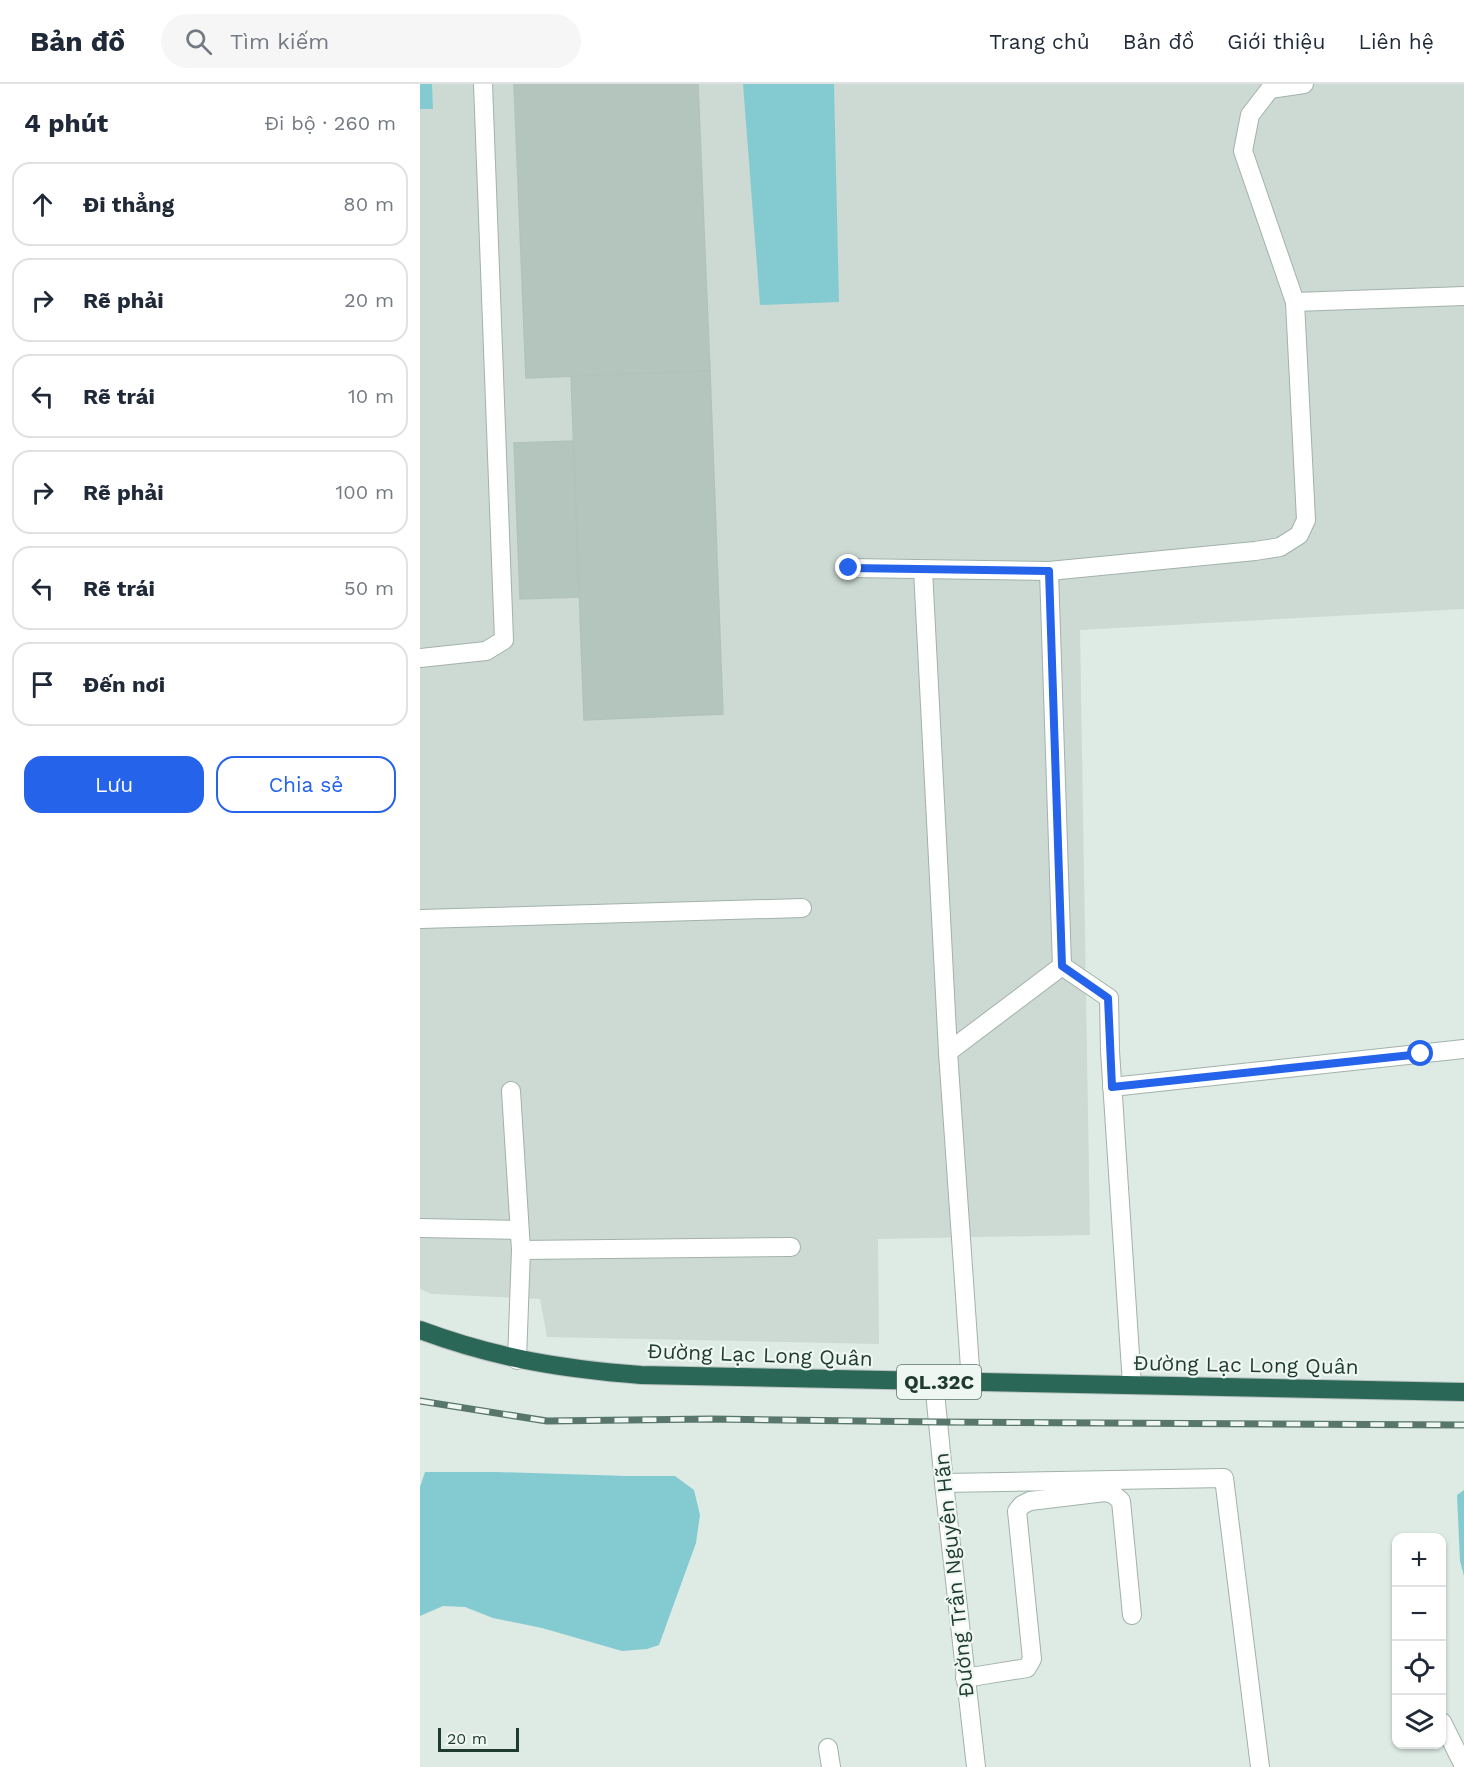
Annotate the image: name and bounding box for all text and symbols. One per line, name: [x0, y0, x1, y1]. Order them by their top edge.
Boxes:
search box: [161, 14, 581, 68]
text: Bản đồ: [30, 25, 125, 58]
icon: search: [182, 25, 215, 58]
text: Tìm kiếm: [230, 29, 329, 54]
text: Trang chủ: [989, 29, 1090, 54]
text: Bản đồ: [1123, 29, 1194, 54]
text: Giới thiệu: [1227, 29, 1325, 54]
text: Liên hệ: [1358, 29, 1434, 54]
text: 4 phút: [24, 108, 108, 138]
text: Đi bộ · 260 m: [264, 111, 396, 135]
icon: ahead: [26, 188, 59, 221]
text: Đi thẳng: [83, 192, 174, 217]
text: 80 m: [343, 192, 394, 216]
icon: right: [26, 284, 59, 317]
text: Rẽ phải: [83, 288, 164, 313]
text: 20 m: [344, 288, 394, 312]
icon: left: [26, 380, 59, 413]
text: Rẽ trái: [83, 384, 155, 409]
text: 10 m: [348, 384, 394, 408]
icon: right: [26, 476, 59, 509]
text: Rẽ phải: [83, 480, 164, 505]
text: 100 m: [335, 480, 394, 504]
route end: [835, 554, 861, 580]
icon: left: [26, 572, 59, 605]
text: Rẽ trái: [83, 576, 155, 601]
text: 50 m: [344, 576, 394, 600]
icon: arrive: [26, 668, 59, 701]
text: Đến nơi: [83, 672, 165, 697]
button: Lưu: [24, 756, 204, 813]
button: Chia sẻ: [216, 756, 396, 813]
route start: [1407, 1040, 1433, 1066]
street label: Đường Lạc Long Quân: [647, 1338, 873, 1371]
street label: Đường Lạc Long Quân: [1133, 1350, 1359, 1379]
road number: QL.32C: [897, 1365, 981, 1399]
street label: Đường Trần Nguyên Hãn: [928, 1451, 979, 1699]
map controls: [1392, 1533, 1446, 1749]
button: +: [1392, 1533, 1446, 1587]
button: −: [1392, 1587, 1446, 1641]
button: locate: [1392, 1641, 1446, 1695]
button: layers: [1392, 1695, 1446, 1749]
scale bar: [438, 1725, 519, 1752]
text: 20 m: [447, 1729, 487, 1748]

